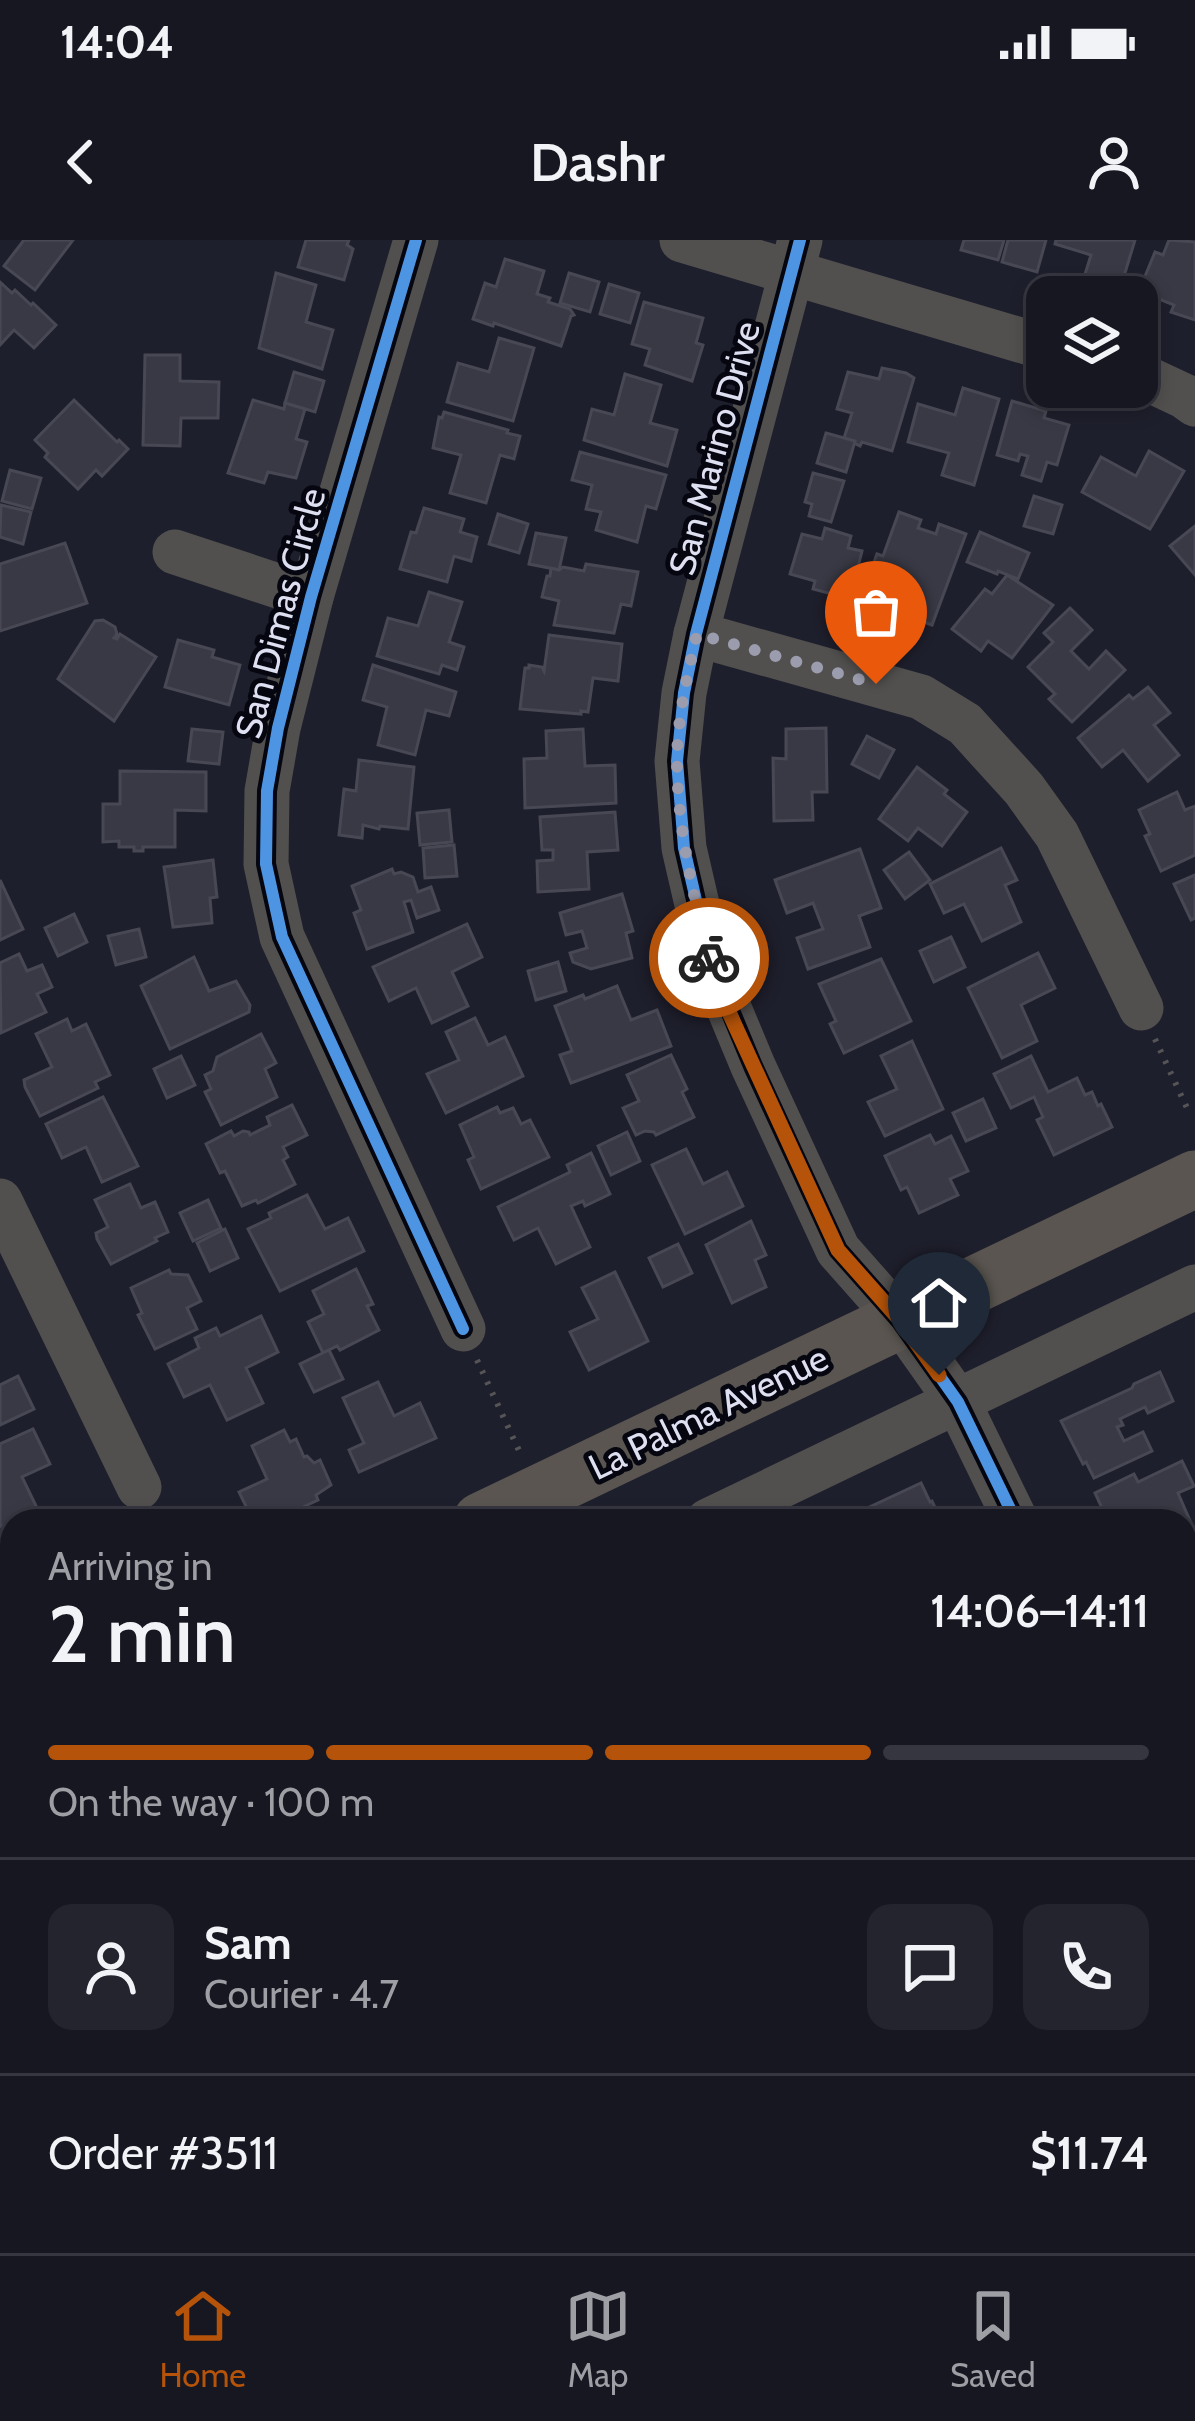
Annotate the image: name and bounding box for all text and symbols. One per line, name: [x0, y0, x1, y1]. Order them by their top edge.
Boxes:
text: 14:04: [60, 15, 174, 69]
icon: back: [48, 129, 114, 195]
text: Dashr: [530, 129, 665, 195]
icon: person: [1081, 129, 1147, 195]
map controls: [1026, 276, 1158, 408]
button: layers: [1026, 276, 1158, 408]
street label: San Marino Drive: [659, 316, 769, 580]
street label: San Dimas Circle: [226, 483, 334, 743]
pin: [825, 561, 927, 684]
icon: bag: [843, 579, 909, 645]
courier: [649, 898, 769, 1018]
icon: bike: [676, 925, 742, 991]
pin: [888, 1252, 990, 1375]
icon: home: [906, 1270, 972, 1336]
street label: La Palma Avenue: [581, 1335, 835, 1489]
text: Arriving in: [48, 1542, 212, 1590]
text: 14:06–14:11: [930, 1584, 1149, 1638]
text: 2 min: [48, 1587, 236, 1682]
text: On the way · 100 m: [48, 1778, 374, 1826]
button: person: [48, 1904, 174, 2030]
button: chat: [867, 1904, 993, 2030]
button: phone: [1023, 1904, 1149, 2030]
text: Sam: [204, 1916, 292, 1970]
text: Courier · 4.7: [204, 1970, 399, 2018]
text: Order #3511: [48, 2126, 278, 2180]
text: $11.74: [1030, 2126, 1149, 2180]
tab: Home: [159, 2283, 246, 2395]
tab: Map: [565, 2283, 631, 2395]
tab: Saved: [950, 2283, 1036, 2395]

